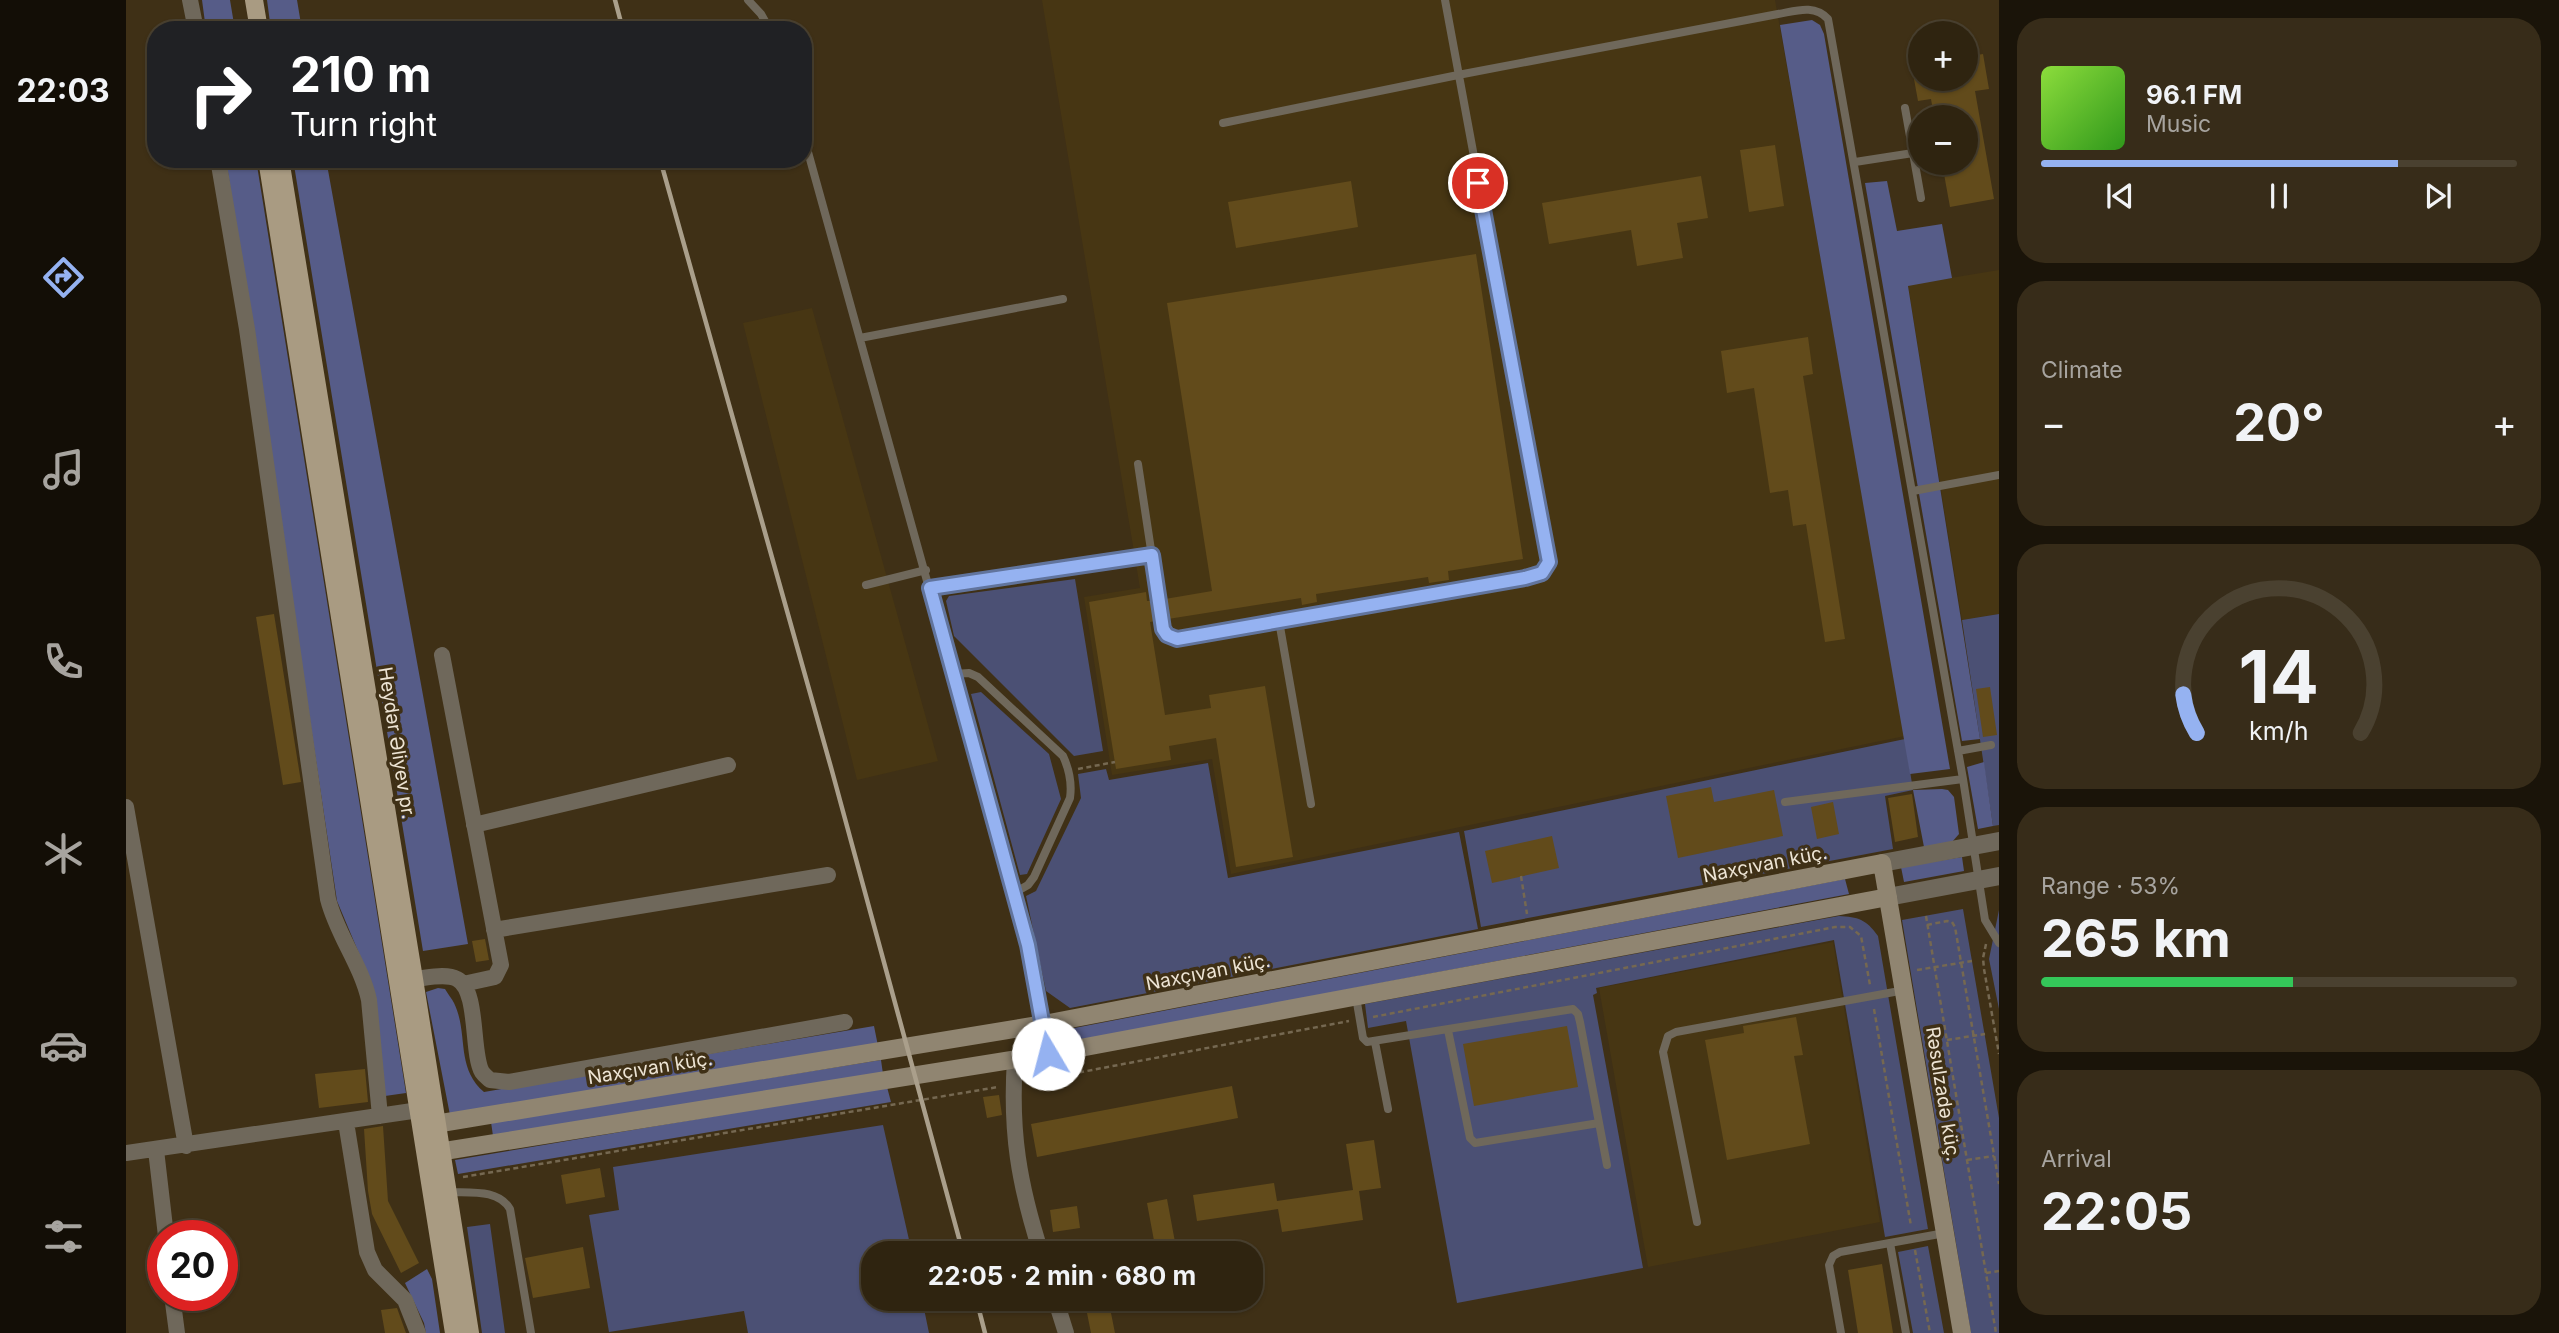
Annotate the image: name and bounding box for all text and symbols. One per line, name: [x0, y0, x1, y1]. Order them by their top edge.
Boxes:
map controls: [1908, 21, 1978, 175]
button: +: [1908, 21, 1978, 91]
text: 210 m: [290, 45, 431, 104]
icon: right: [175, 49, 266, 140]
text: 22:03: [16, 71, 110, 110]
text: 96.1 FM: [2146, 79, 2242, 110]
text: Turn right: [290, 105, 437, 144]
button: −: [1908, 105, 1978, 175]
text: Music: [2146, 110, 2211, 138]
pin: [1448, 153, 1508, 213]
icon: arrive: [1459, 164, 1497, 202]
icon: previous: [2101, 177, 2139, 215]
icon: pause: [2260, 177, 2298, 215]
icon: next: [2419, 177, 2457, 215]
icon: directions: [39, 253, 88, 302]
text: Climate: [2041, 356, 2123, 384]
text: 20°: [2233, 391, 2325, 454]
text: −: [2041, 400, 2066, 446]
text: +: [2492, 400, 2517, 446]
icon: music: [39, 445, 88, 494]
text: 14: [2239, 632, 2319, 721]
icon: phone: [39, 637, 88, 686]
street label: Heydər Əliyev pr.: [374, 665, 420, 821]
text: km/h: [2249, 715, 2309, 745]
icon: climate: [39, 829, 88, 878]
street label: Naxçıvan küç.: [1701, 841, 1829, 887]
text: Range · 53%: [2041, 872, 2180, 900]
text: 265 km: [2041, 907, 2231, 970]
street label: Naxçıvan küç.: [1144, 949, 1272, 995]
position arrow: [1011, 1017, 1085, 1091]
icon: car: [39, 1021, 88, 1070]
street label: Rəsulzadə küç.: [1921, 1025, 1965, 1163]
street label: Naxçıvan küç.: [586, 1047, 714, 1089]
text: Arrival: [2041, 1145, 2112, 1173]
text: 22:05: [2041, 1180, 2192, 1243]
icon: filters: [39, 1212, 88, 1261]
speed limit sign: 20: [147, 1220, 238, 1311]
text: 22:05 · 2 min · 680 m: [928, 1260, 1196, 1291]

